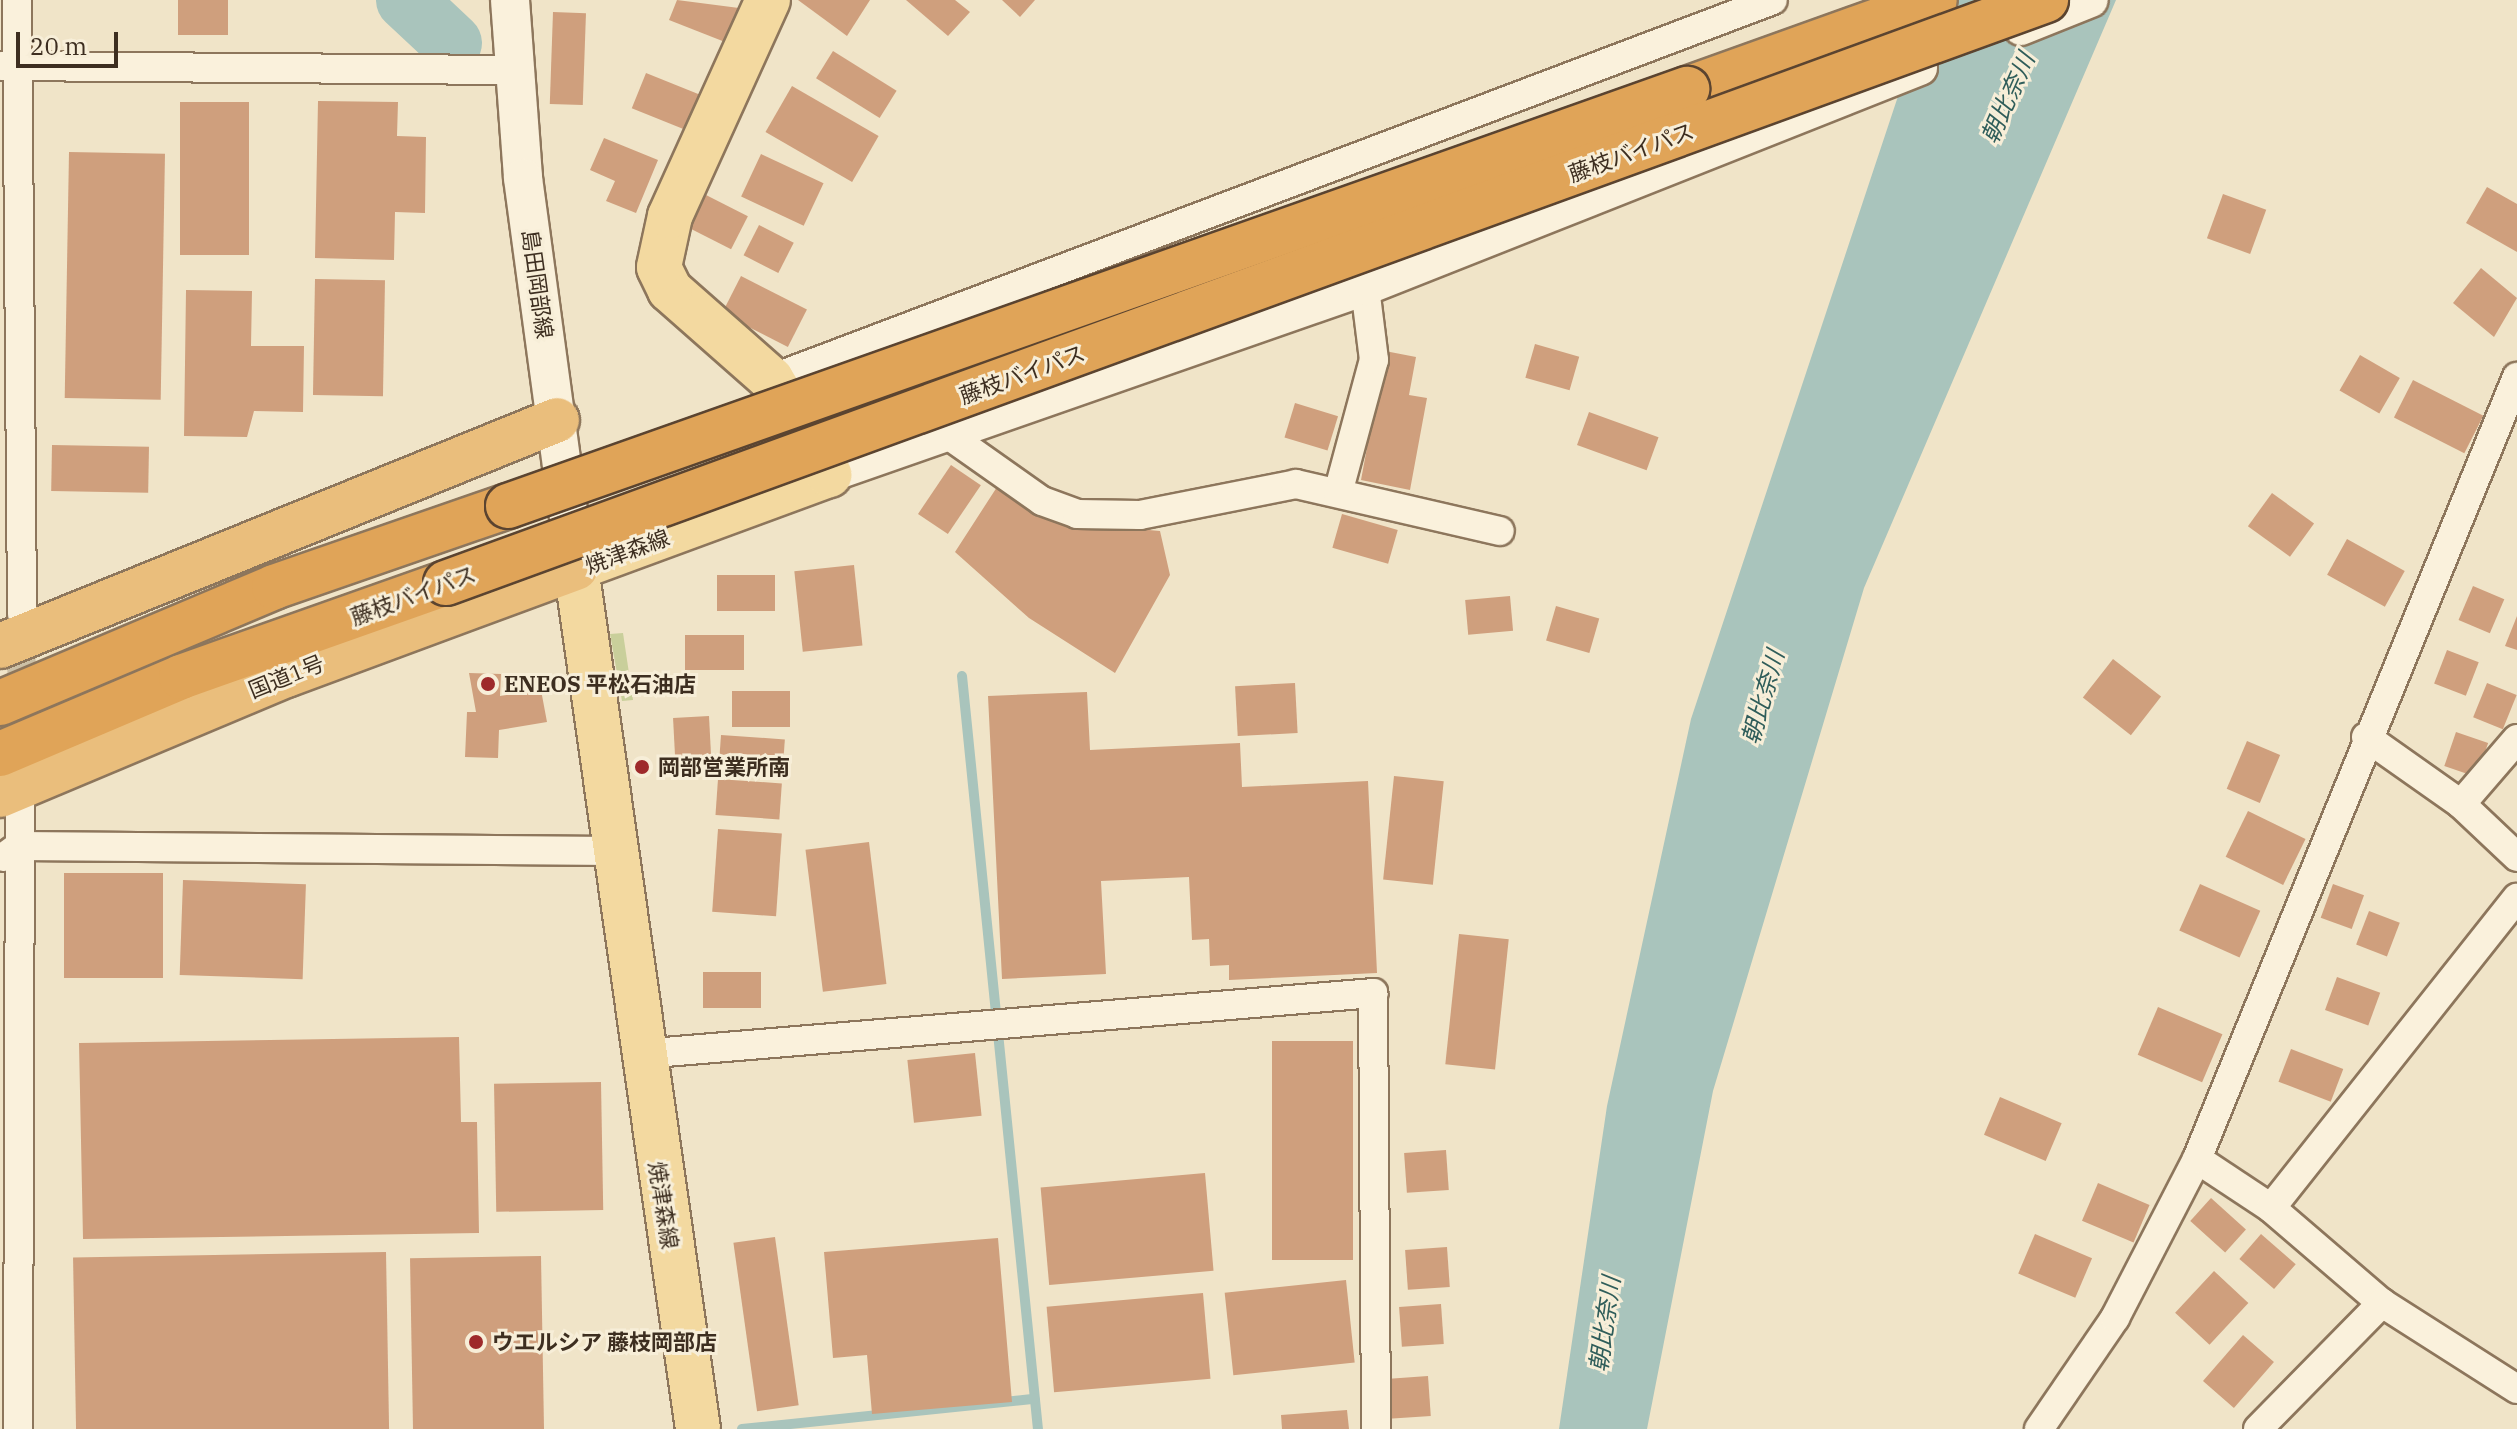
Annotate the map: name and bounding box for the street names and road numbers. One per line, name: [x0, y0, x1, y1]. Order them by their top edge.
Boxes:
street label: 藤枝バイパス: [1564, 117, 1698, 187]
street label: 島田岡部線: [517, 228, 559, 340]
street label: 藤枝バイパス: [955, 339, 1089, 409]
street label: 焼津森線: [581, 524, 673, 578]
street label: 藤枝バイパス: [346, 560, 480, 630]
street label: 国道1号: [244, 649, 328, 703]
street label: 焼津森線: [644, 1159, 684, 1251]

